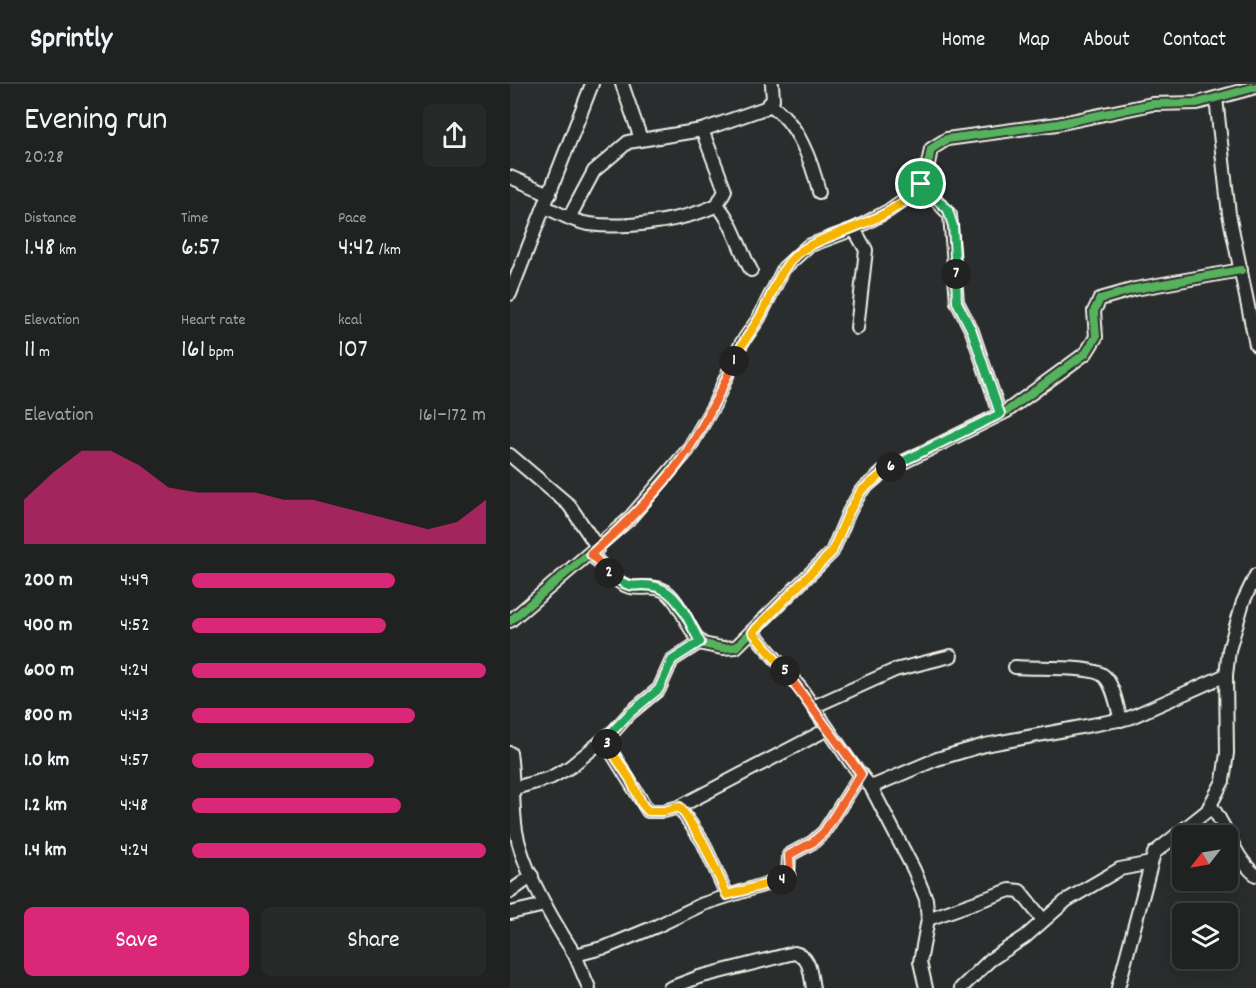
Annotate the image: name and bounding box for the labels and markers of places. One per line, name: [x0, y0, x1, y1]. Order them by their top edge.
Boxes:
pin: [895, 158, 946, 209]
pin: 7: [941, 259, 971, 289]
pin: 1: [719, 346, 749, 376]
pin: 6: [876, 452, 906, 482]
pin: 2: [594, 558, 624, 588]
pin: 5: [770, 656, 800, 686]
pin: 3: [592, 729, 622, 759]
pin: 4: [767, 865, 797, 895]

